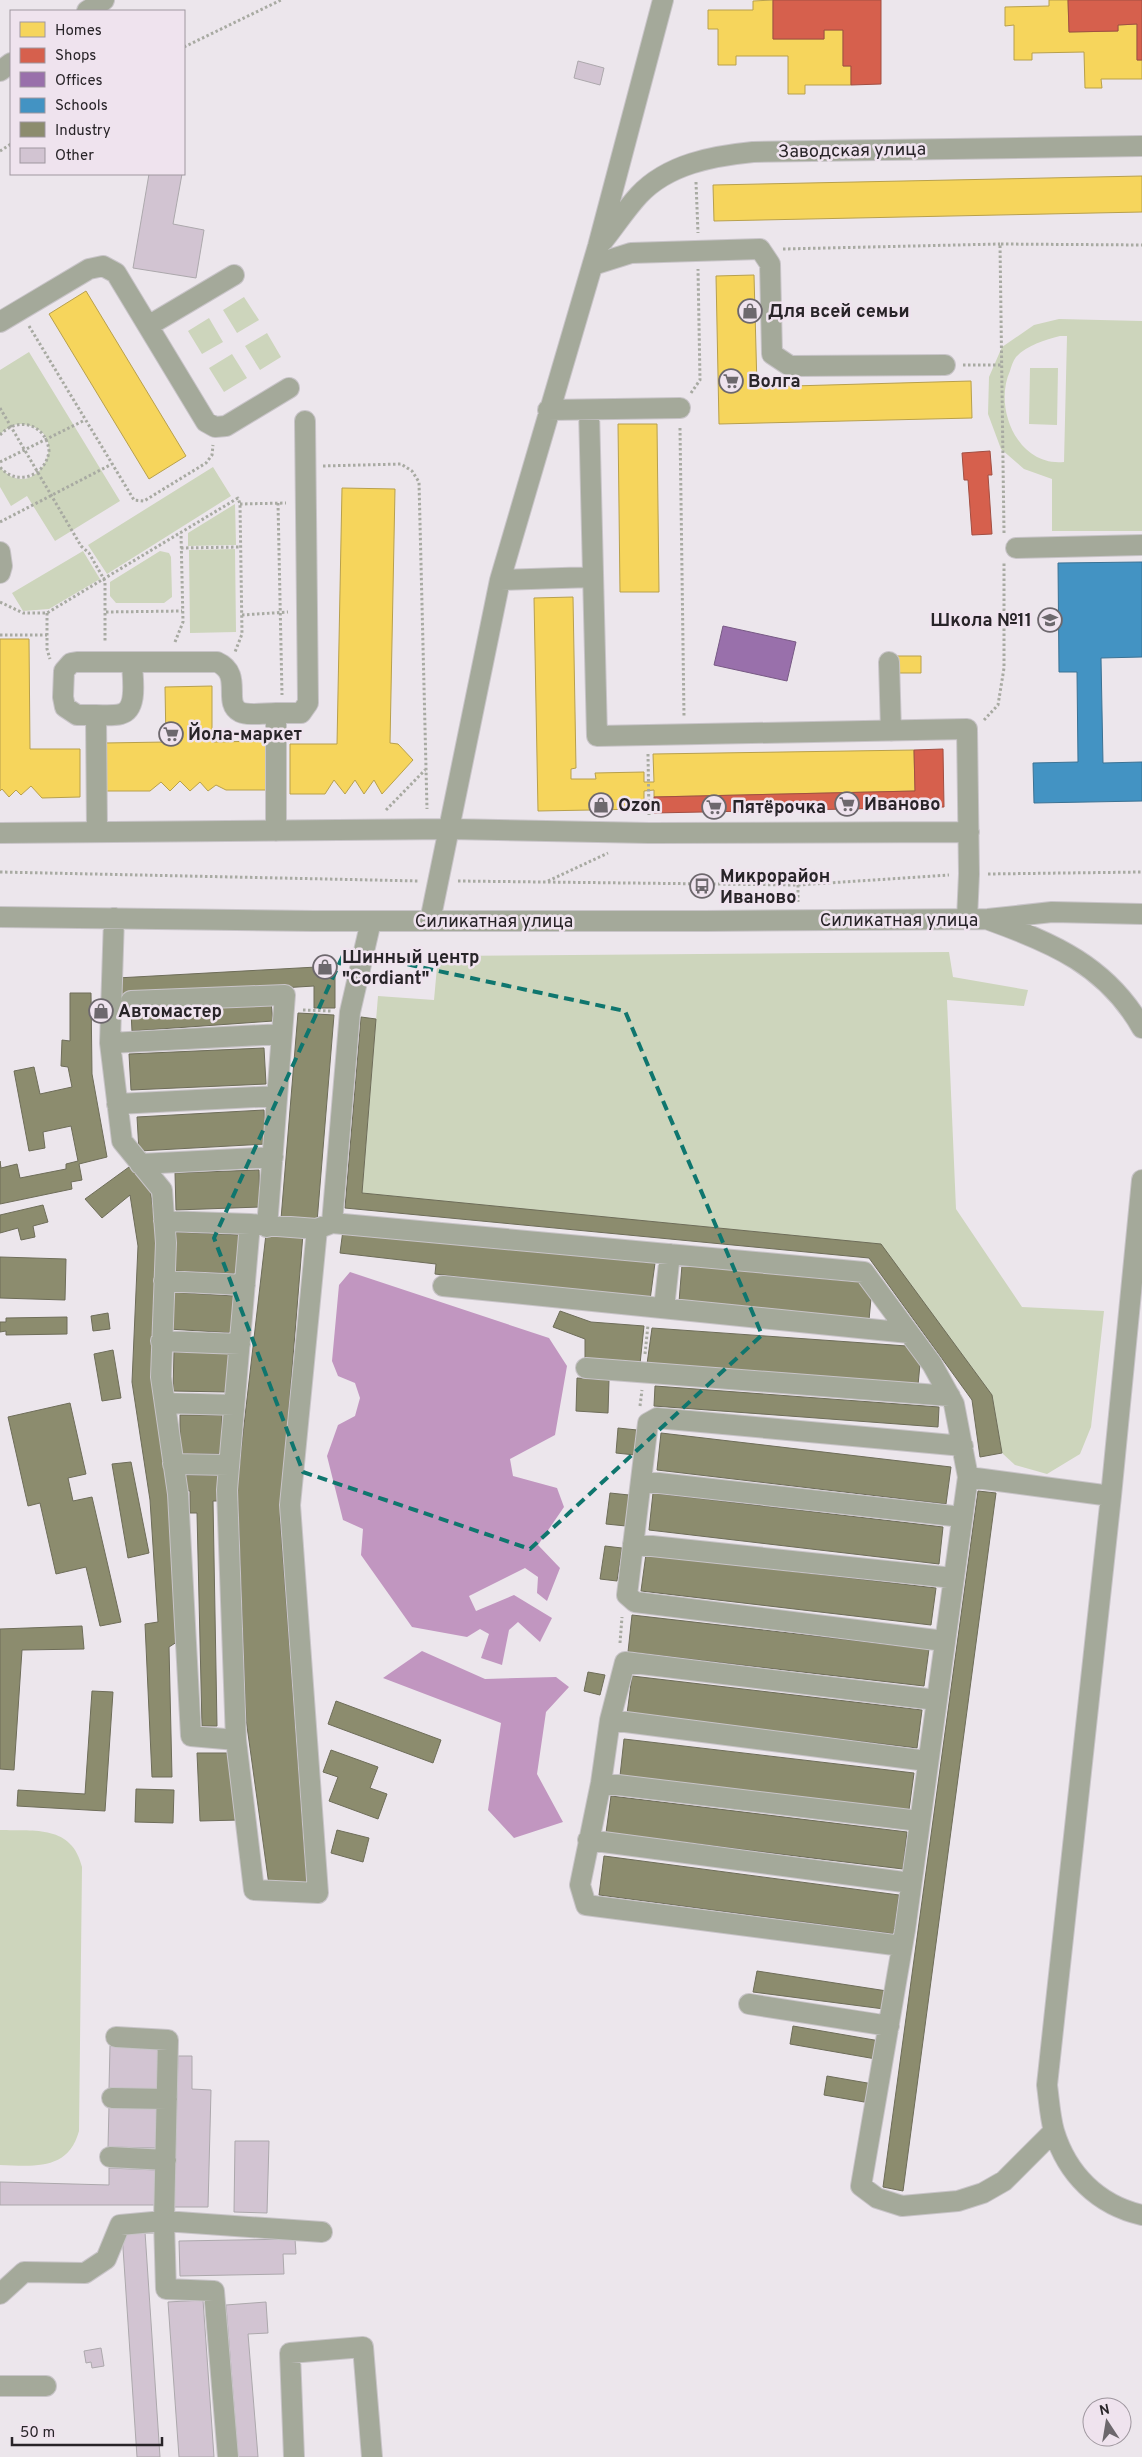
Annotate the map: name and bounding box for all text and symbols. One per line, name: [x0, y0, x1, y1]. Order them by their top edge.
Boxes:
legend: [10, 10, 185, 175]
text: Homes: [55, 22, 102, 41]
text: Shops: [55, 47, 96, 66]
text: Offices: [55, 72, 102, 91]
text: Schools: [55, 97, 108, 116]
text: Industry: [55, 122, 111, 141]
street label: Заводская улица: [778, 139, 926, 164]
text: Other: [55, 147, 94, 166]
shop icon: Для всей семьи: [737, 298, 763, 324]
place label: Для всей семьи: [768, 301, 910, 324]
supermarket icon: Волга: [718, 368, 744, 394]
place label: Волга: [748, 371, 801, 394]
school or university icon: Школа №11: [1037, 607, 1063, 633]
place label: Школа №11: [930, 610, 1032, 633]
supermarket icon: Йола-маркет: [158, 721, 184, 747]
place label: Йола-маркет: [188, 722, 303, 747]
supermarket icon: Иваново: [834, 791, 860, 817]
shop icon: Ozon: [588, 792, 614, 818]
supermarket icon: Пятёрочка: [701, 794, 727, 820]
place label: Иваново: [864, 794, 940, 817]
place label: Ozon: [618, 795, 661, 818]
place label: Пятёрочка: [732, 797, 826, 820]
place label: Микрорайон Иваново: [720, 866, 830, 910]
bus stop icon: Микрорайон Иваново: [689, 873, 715, 899]
street label: Силикатная улица: [820, 910, 978, 933]
street label: Силикатная улица: [415, 911, 573, 934]
place label: Шинный центр "Cordiant": [342, 947, 479, 991]
shop icon: Шинный центр "Cordiant": [312, 954, 338, 980]
shop icon: Автомастер: [88, 998, 114, 1024]
place label: Автомастер: [118, 1001, 222, 1024]
north arrow: [1082, 2397, 1132, 2447]
text: N: [1098, 2401, 1111, 2420]
scale bar: [12, 2414, 162, 2446]
text: 50 m: [20, 2424, 55, 2443]

